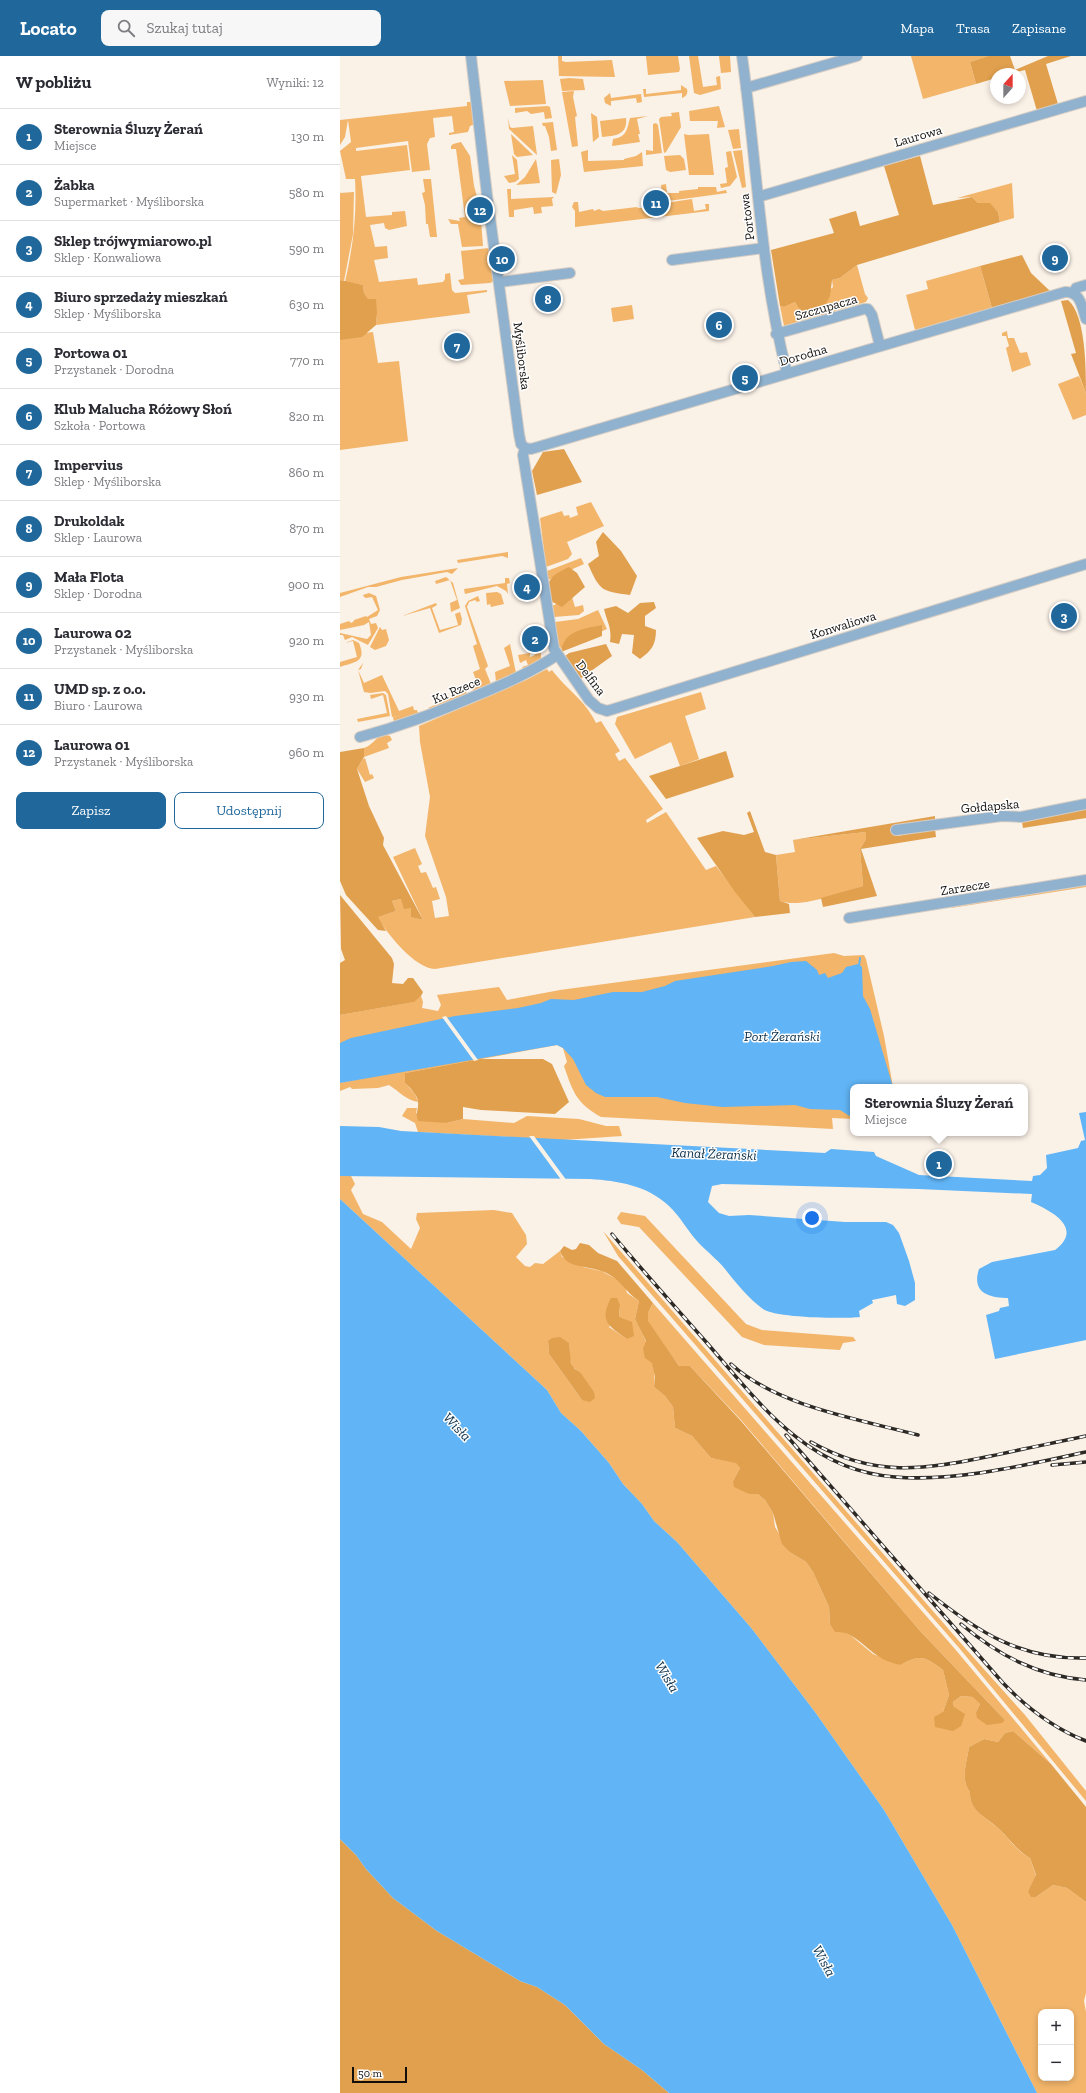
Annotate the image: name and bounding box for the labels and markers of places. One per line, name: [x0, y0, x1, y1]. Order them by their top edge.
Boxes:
pin: 11: [643, 188, 669, 218]
pin: 12: [467, 195, 493, 225]
pin: 9: [1042, 243, 1068, 273]
pin: 10: [489, 244, 515, 274]
pin: 8: [535, 284, 561, 314]
pin: 6: [706, 310, 732, 340]
pin: 7: [444, 331, 470, 361]
pin: 5: [732, 363, 758, 393]
pin: 4: [514, 572, 540, 602]
pin: 3: [1051, 601, 1077, 631]
pin: 2: [522, 624, 548, 654]
pin: 1: [926, 1149, 952, 1179]

